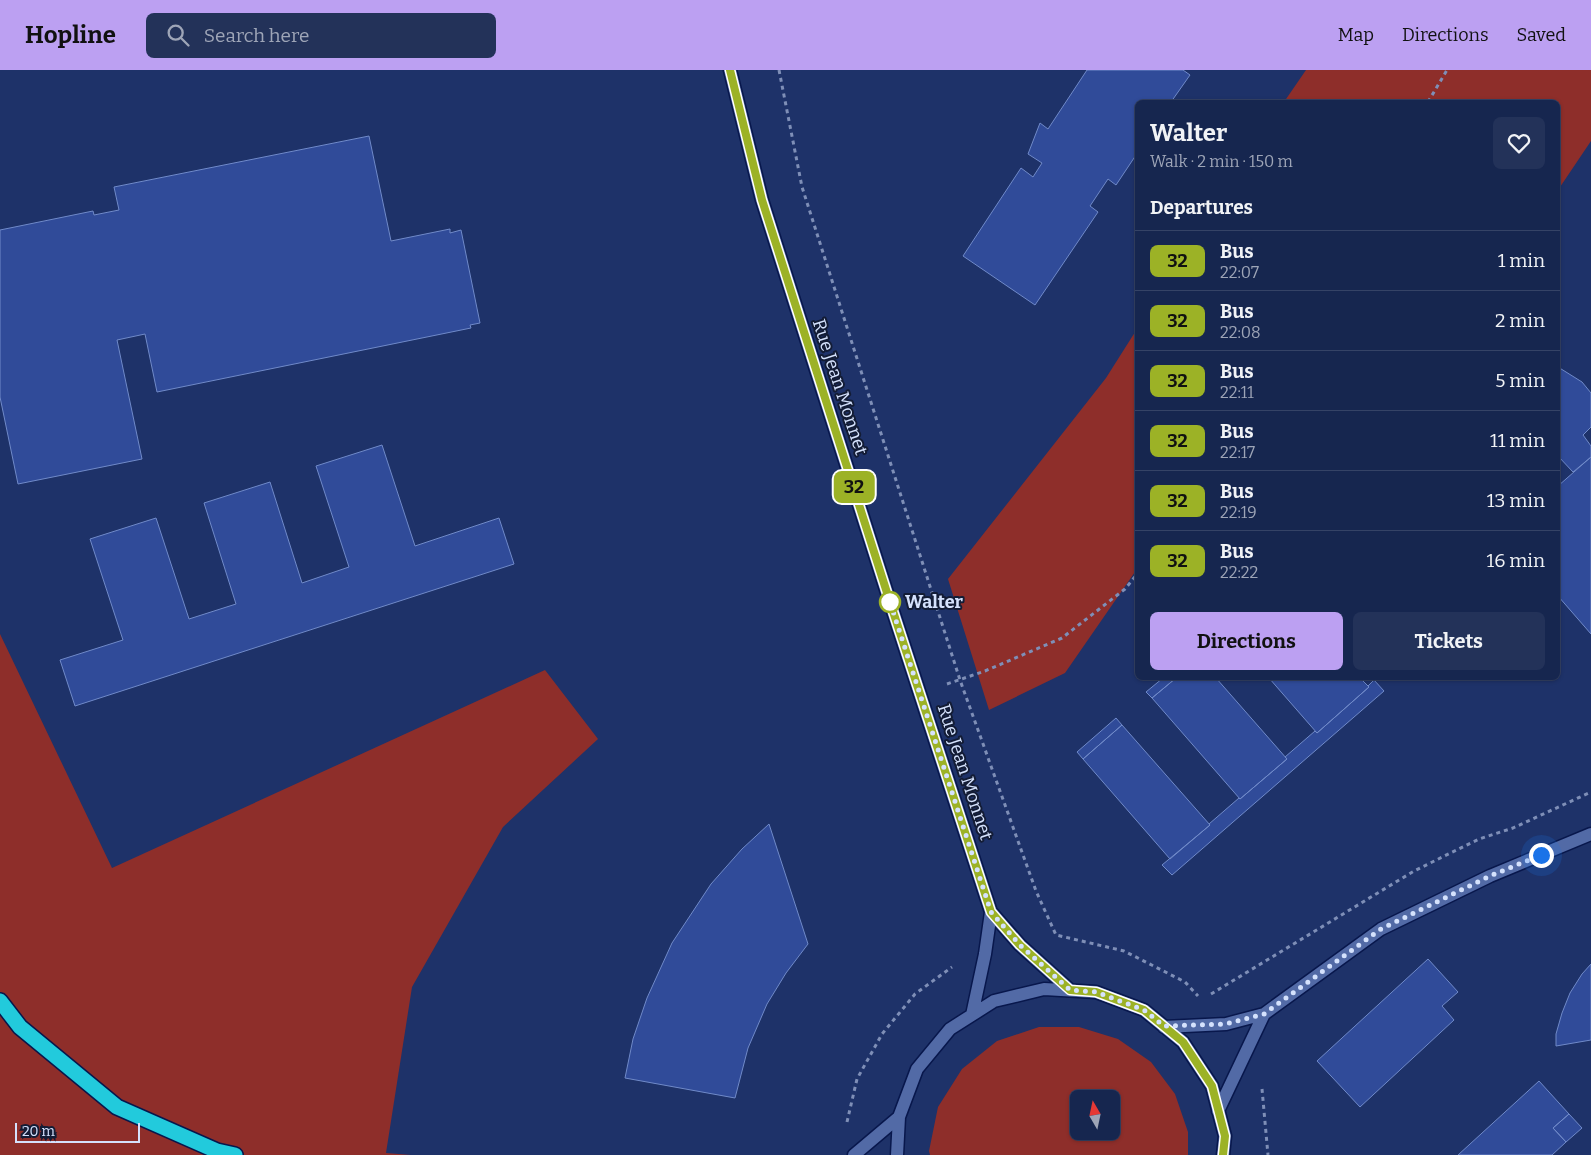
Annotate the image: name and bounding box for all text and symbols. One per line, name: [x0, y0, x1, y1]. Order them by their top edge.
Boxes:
search box: [146, 13, 496, 58]
text: Hopline: [25, 21, 116, 49]
icon: search: [164, 21, 192, 49]
text: Search here: [204, 24, 309, 47]
text: Map: [1338, 24, 1374, 46]
text: Directions: [1402, 24, 1489, 46]
text: Saved: [1517, 24, 1566, 46]
button: heart: [1493, 117, 1545, 169]
text: Walter: [1150, 119, 1227, 147]
text: Walk · 2 min · 150 m: [1150, 152, 1293, 171]
text: Departures: [1150, 196, 1253, 219]
text: Bus: [1220, 240, 1254, 263]
text: 1 min: [1498, 249, 1545, 272]
text: 32: [1167, 250, 1188, 272]
text: 22:07: [1220, 263, 1259, 282]
text: Bus: [1220, 300, 1254, 323]
text: 2 min: [1495, 309, 1545, 332]
text: 32: [1167, 310, 1188, 332]
street label: Rue Jean Monnet: [808, 316, 873, 458]
text: 22:08: [1220, 323, 1261, 342]
text: Bus: [1220, 360, 1254, 383]
text: 5 min: [1495, 369, 1545, 392]
text: 32: [1167, 370, 1188, 392]
text: 22:11: [1220, 383, 1254, 402]
text: Bus: [1220, 420, 1254, 443]
text: 11 min: [1490, 429, 1545, 452]
text: 32: [1167, 430, 1188, 452]
text: 22:17: [1220, 443, 1255, 462]
line badge: 32: [832, 471, 876, 503]
text: 32: [844, 476, 864, 498]
text: Bus: [1220, 480, 1254, 503]
text: 13 min: [1487, 489, 1545, 512]
text: 32: [1167, 490, 1188, 512]
text: 22:19: [1220, 503, 1257, 522]
text: Bus: [1220, 540, 1254, 563]
text: 16 min: [1487, 549, 1545, 572]
text: 32: [1167, 550, 1188, 572]
text: 22:22: [1220, 563, 1258, 582]
marker: Walter: [879, 591, 901, 613]
place label: Walter: [905, 591, 964, 613]
button: Directions: [1150, 612, 1343, 670]
button: Tickets: [1353, 612, 1545, 670]
street label: Rue Jean Monnet: [933, 701, 998, 843]
your location: [1529, 843, 1554, 868]
north arrow: [1070, 1090, 1120, 1140]
map controls: [1070, 1090, 1120, 1140]
scale bar: [15, 1120, 140, 1143]
text: 20 m: [22, 1123, 55, 1140]

